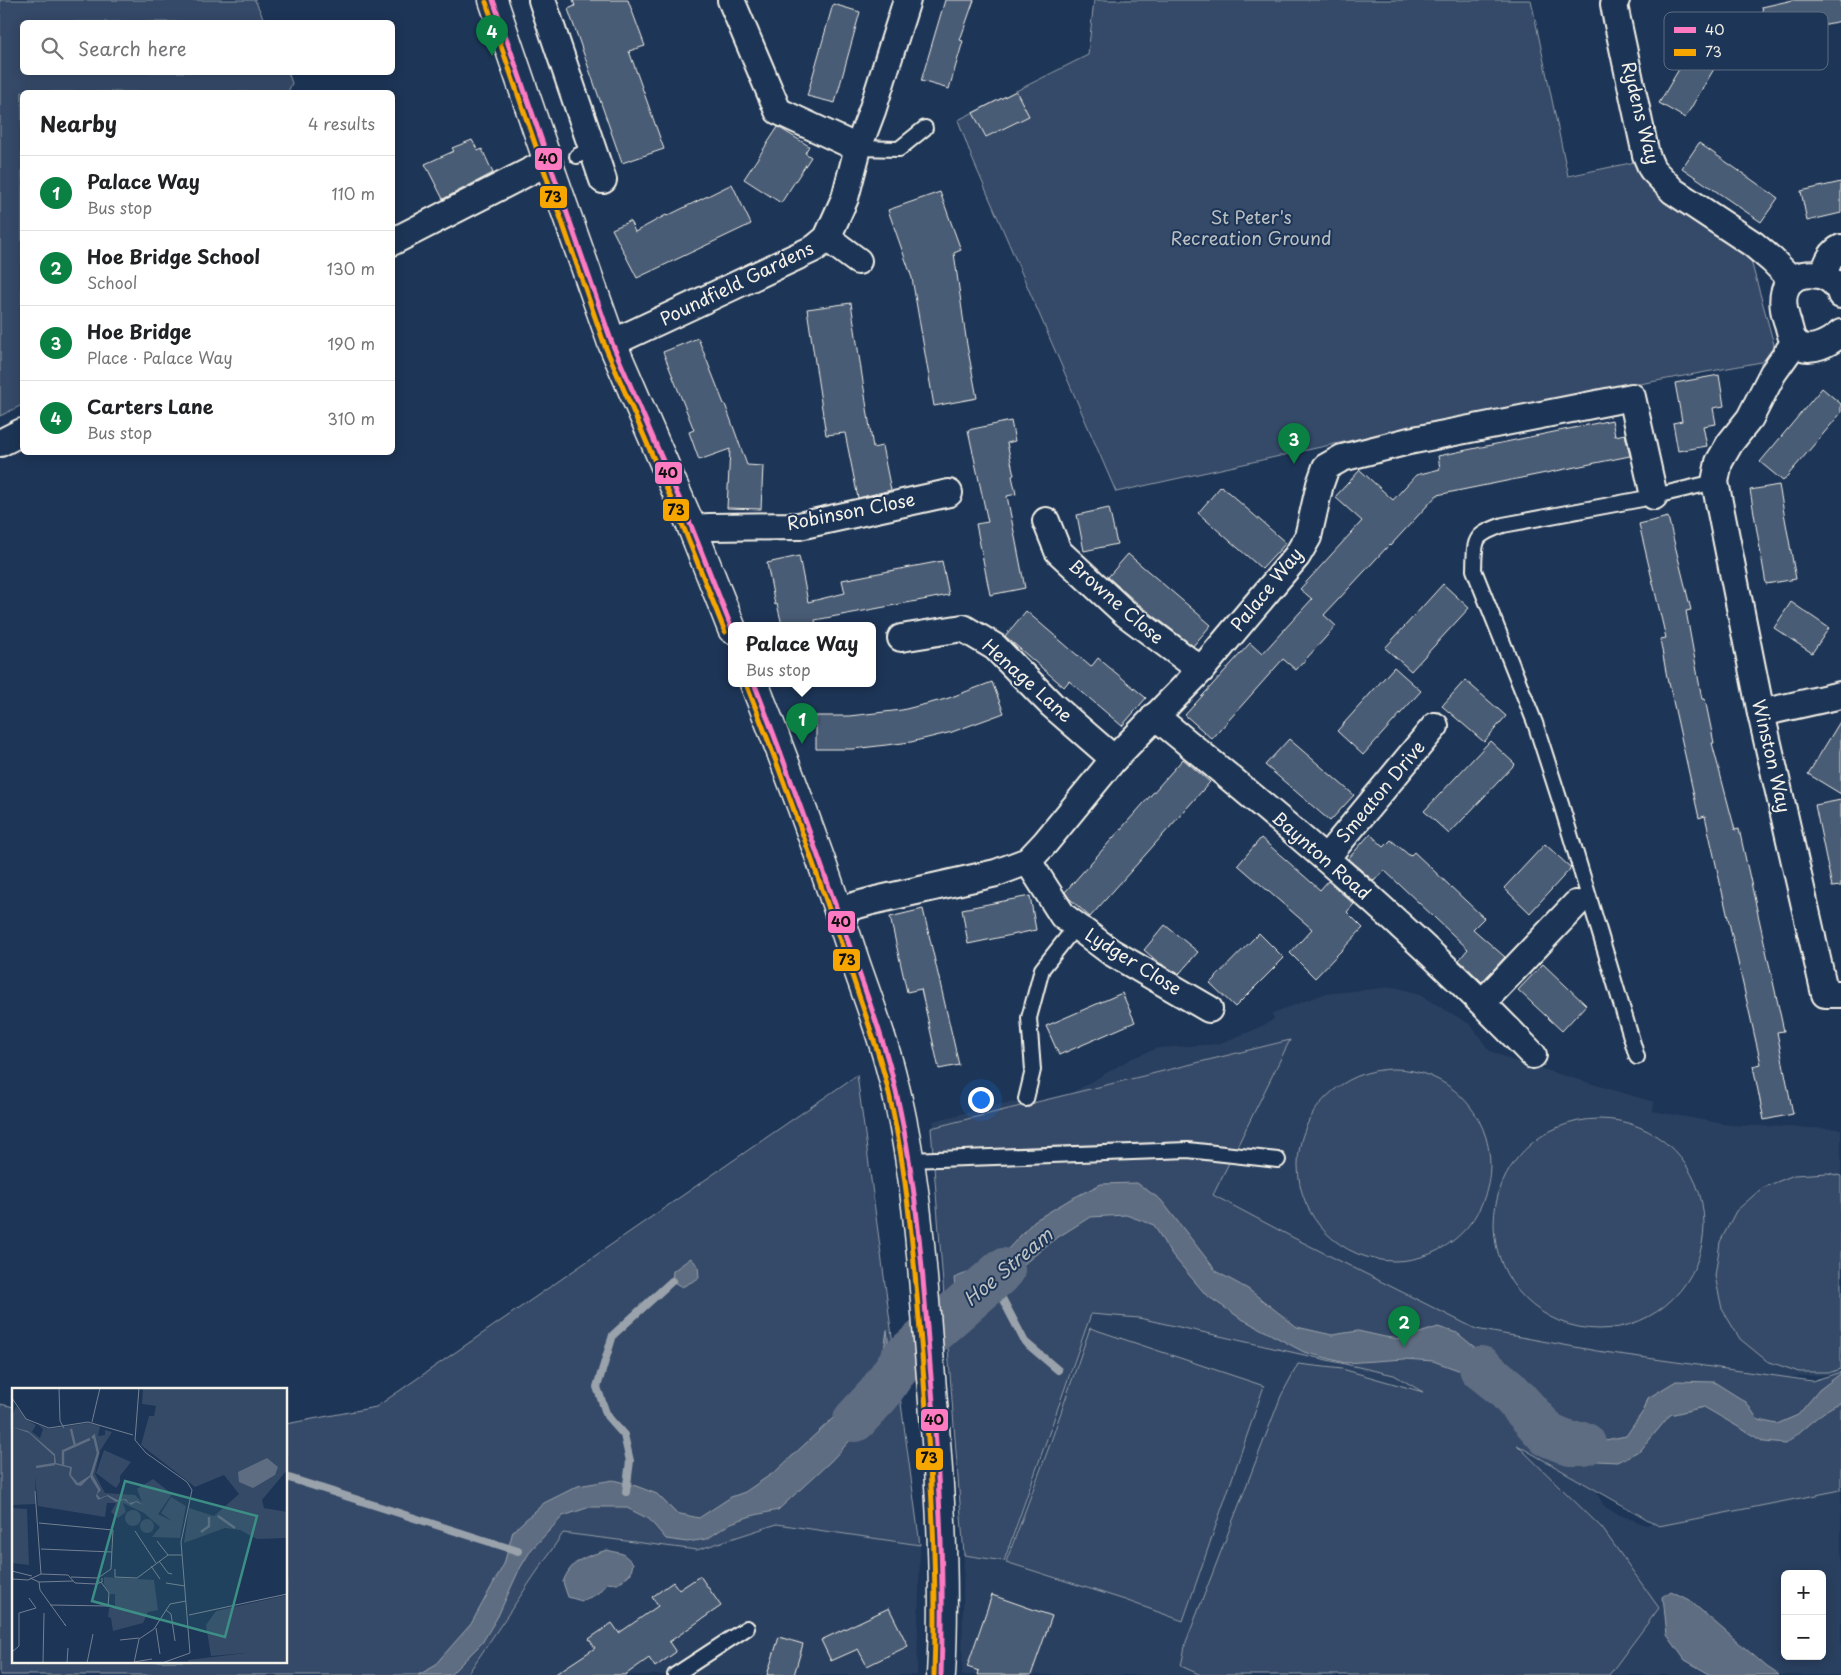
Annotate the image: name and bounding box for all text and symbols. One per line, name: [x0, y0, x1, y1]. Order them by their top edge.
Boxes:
legend: [1664, 12, 1828, 70]
pin: 4: [476, 15, 508, 56]
text: 40: [1705, 19, 1725, 40]
search box: [20, 20, 395, 75]
icon: search: [38, 34, 66, 62]
text: Search here: [78, 34, 187, 62]
text: 73: [1705, 41, 1722, 62]
street label: Rydens Way: [1616, 58, 1667, 167]
text: Nearby: [40, 107, 117, 139]
text: 4 results: [308, 111, 375, 135]
line badge: 40: [534, 147, 563, 171]
text: 40: [538, 148, 558, 169]
text: Palace Way: [87, 167, 200, 195]
text: 1: [52, 181, 60, 205]
text: 110 m: [332, 181, 375, 205]
line badge: 73: [539, 185, 568, 209]
text: 73: [544, 186, 562, 207]
text: Bus stop: [87, 195, 152, 219]
park label: St Peter's Recreation Ground: [1170, 203, 1332, 251]
street label: Poundfield Gardens: [655, 234, 818, 332]
text: Hoe Bridge School: [87, 242, 260, 270]
text: 2: [50, 256, 62, 280]
text: 130 m: [327, 256, 375, 280]
text: School: [87, 270, 137, 294]
text: Hoe Bridge: [87, 317, 191, 345]
text: 3: [51, 331, 61, 355]
text: 190 m: [327, 331, 375, 355]
text: Place · Palace Way: [87, 345, 233, 369]
text: Carters Lane: [87, 392, 214, 420]
text: 4: [51, 406, 61, 430]
text: 310 m: [327, 406, 375, 430]
text: Bus stop: [87, 420, 152, 444]
pin: 3: [1278, 423, 1310, 464]
line badge: 40: [654, 461, 683, 485]
text: 40: [658, 462, 678, 483]
street label: Robinson Close: [784, 485, 917, 536]
line badge: 73: [662, 498, 690, 522]
text: 73: [667, 499, 685, 520]
street label: Palace Way: [1223, 541, 1308, 637]
street label: Browne Close: [1063, 552, 1171, 650]
popup: [728, 622, 876, 687]
text: Palace Way: [746, 629, 858, 657]
street label: Henage Lane: [977, 632, 1079, 728]
text: Bus stop: [746, 657, 811, 681]
street label: Winston Way: [1746, 696, 1799, 815]
pin: 1: [786, 703, 818, 744]
street label: Smeaton Drive: [1329, 734, 1431, 848]
street label: Baynton Road: [1267, 804, 1377, 906]
line badge: 40: [827, 910, 856, 934]
text: 40: [831, 911, 851, 932]
street label: Lydger Close: [1080, 920, 1187, 1001]
line badge: 73: [832, 948, 861, 972]
text: 73: [838, 949, 856, 970]
your location: [968, 1087, 994, 1113]
water label: Hoe Stream: [957, 1220, 1059, 1312]
pin: 2: [1388, 1306, 1420, 1347]
inset map: [12, 1388, 288, 1662]
line badge: 40: [920, 1408, 949, 1432]
text: 40: [924, 1409, 944, 1430]
line badge: 73: [915, 1447, 944, 1471]
text: 73: [920, 1447, 938, 1468]
map controls: [1781, 1570, 1826, 1660]
button: +: [1781, 1570, 1826, 1615]
button: −: [1781, 1615, 1826, 1660]

